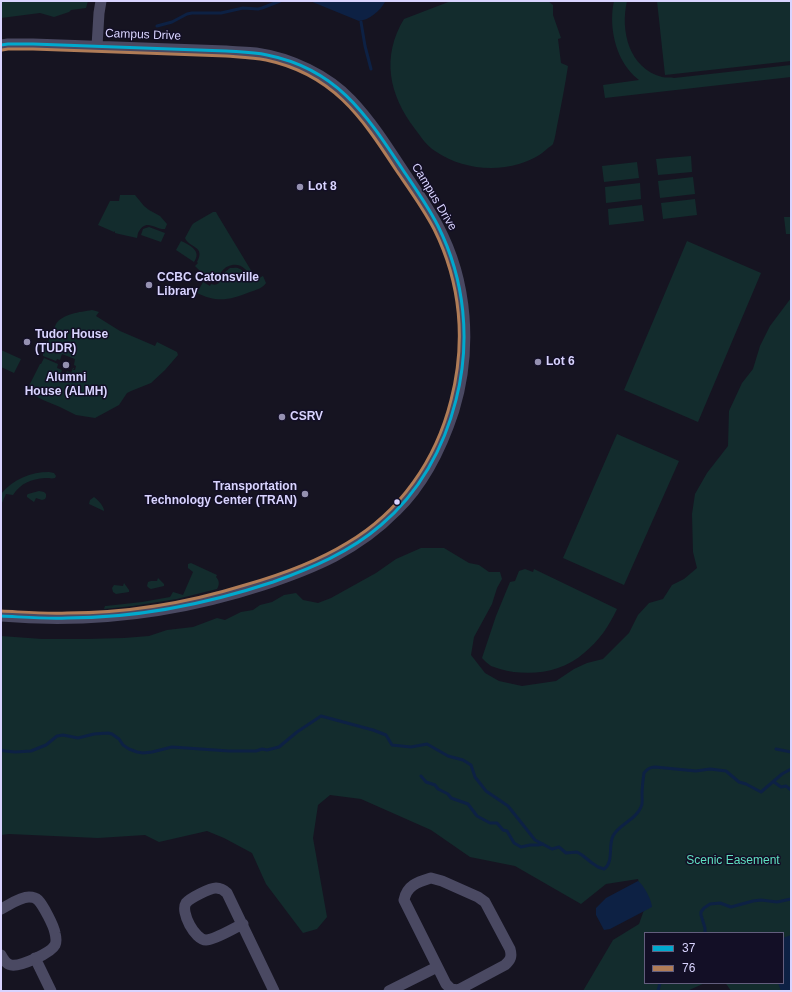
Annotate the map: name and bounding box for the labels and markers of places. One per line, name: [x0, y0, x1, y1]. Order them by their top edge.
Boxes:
place label: Lot 8: [308, 180, 337, 194]
marker: Lot 8: [295, 182, 305, 192]
place label: CCBC Catonsville Library: [157, 271, 259, 299]
marker: CCBC Catonsville Library: [144, 280, 154, 290]
place label: Tudor House (TUDR): [35, 328, 108, 356]
marker: Tudor House (TUDR): [22, 337, 32, 347]
place label: Lot 6: [546, 355, 575, 369]
marker: Lot 6: [533, 357, 543, 367]
marker: Alumni House (ALMH): [61, 360, 71, 370]
place label: Alumni House (ALMH): [25, 371, 107, 399]
place label: CSRV: [290, 410, 323, 424]
marker: CSRV: [277, 412, 287, 422]
place label: Transportation Technology Center (TRAN): [145, 480, 297, 508]
marker: Transportation Technology Center (TRAN): [300, 489, 310, 499]
unlabelled marker: [392, 497, 402, 507]

